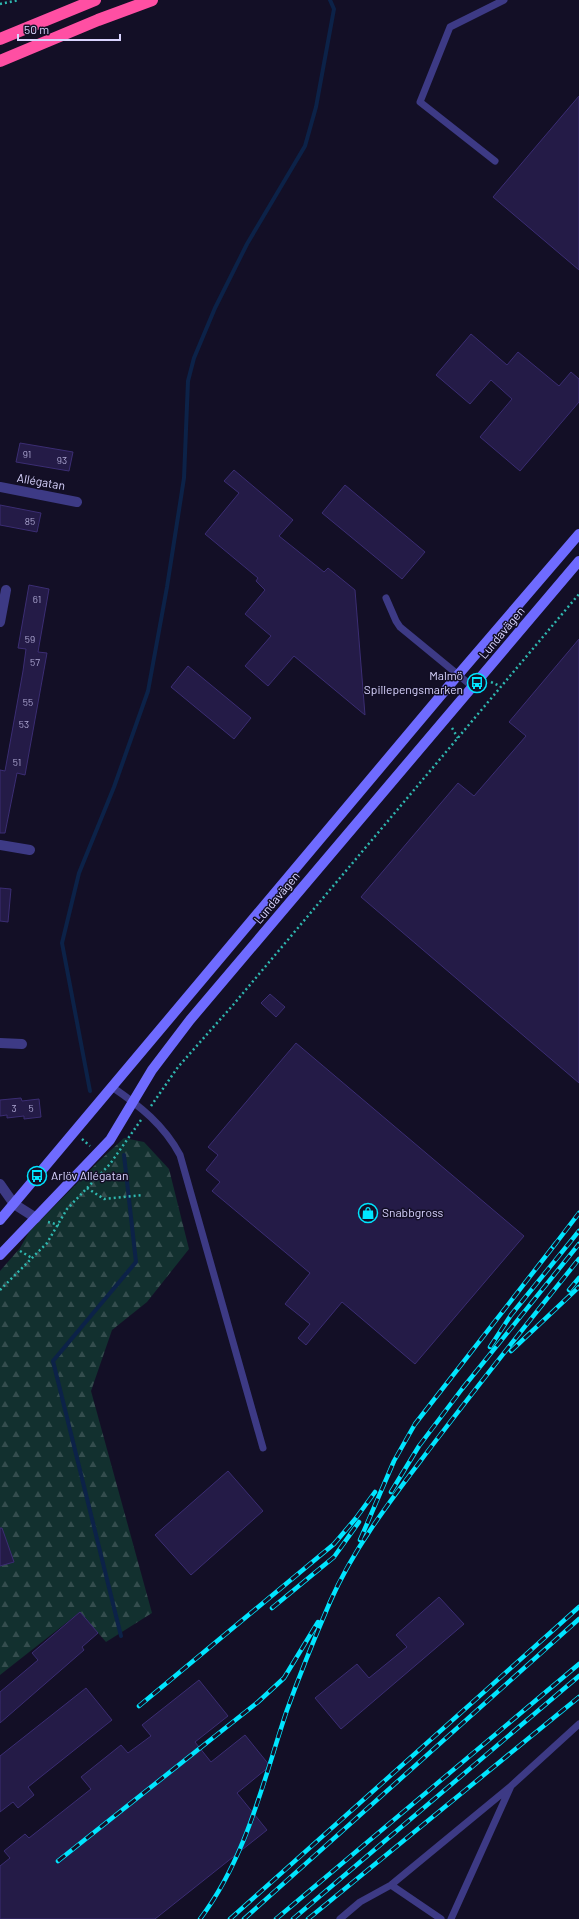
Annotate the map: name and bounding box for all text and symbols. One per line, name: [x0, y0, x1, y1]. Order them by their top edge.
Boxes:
scale bar: [18, 16, 120, 42]
text: 50 m: [24, 22, 49, 36]
house number: 91: [23, 448, 31, 460]
house number: 93: [57, 454, 67, 466]
street label: Allégatan: [16, 470, 66, 492]
house number: 85: [25, 515, 35, 527]
house number: 61: [33, 593, 41, 605]
street label: Lundavägen: [476, 604, 527, 661]
house number: 59: [25, 633, 35, 645]
house number: 57: [30, 656, 40, 668]
place label: Malmö Spillepengsmarken: [364, 668, 463, 696]
bus stop icon: Malmö Spillepengsmarken: [466, 672, 488, 694]
house number: 55: [23, 696, 33, 708]
house number: 53: [19, 718, 29, 730]
house number: 51: [13, 756, 21, 768]
street label: Lundavägen: [251, 869, 302, 926]
house number: 3: [11, 1102, 17, 1114]
house number: 5: [28, 1102, 34, 1114]
bus stop icon: Arlöv Allégatan: [26, 1165, 48, 1187]
place label: Arlöv Allégatan: [51, 1168, 128, 1182]
shop icon: Snabbgross: [357, 1202, 379, 1224]
place label: Snabbgross: [382, 1205, 444, 1219]

